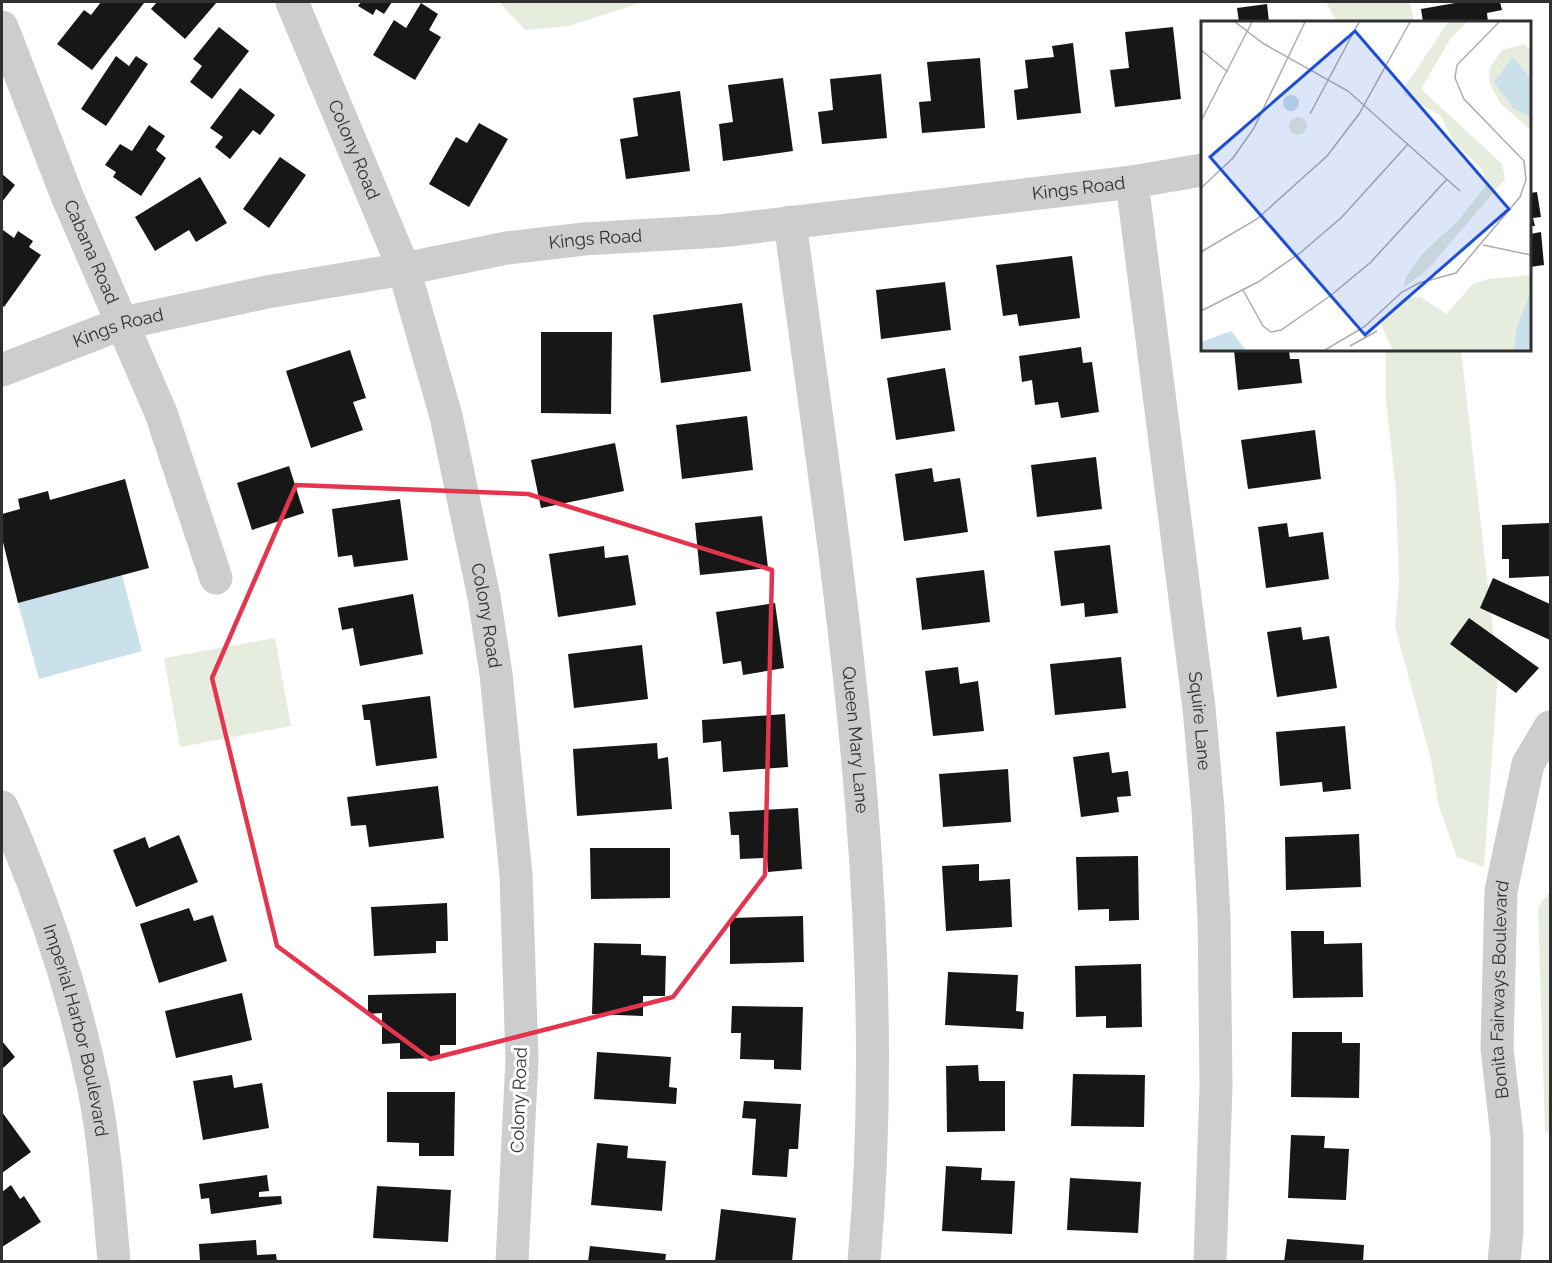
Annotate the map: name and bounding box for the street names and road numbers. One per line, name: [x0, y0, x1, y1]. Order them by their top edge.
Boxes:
street label: Colony Road: [324, 96, 385, 202]
street label: Kings Road: [1031, 172, 1126, 204]
street label: Cabana Road: [60, 197, 123, 307]
street label: Kings Road: [547, 225, 643, 253]
street label: Kings Road: [70, 304, 165, 351]
street label: Colony Road: [467, 561, 506, 669]
street label: Queen Mary Lane: [838, 665, 873, 815]
street label: Squire Lane: [1184, 670, 1216, 771]
street label: Bonita Fairways Boulevard: [1486, 878, 1513, 1100]
street label: Imperial Harbor Boulevard: [39, 921, 113, 1138]
street label: Colony Road: [506, 1047, 531, 1153]

